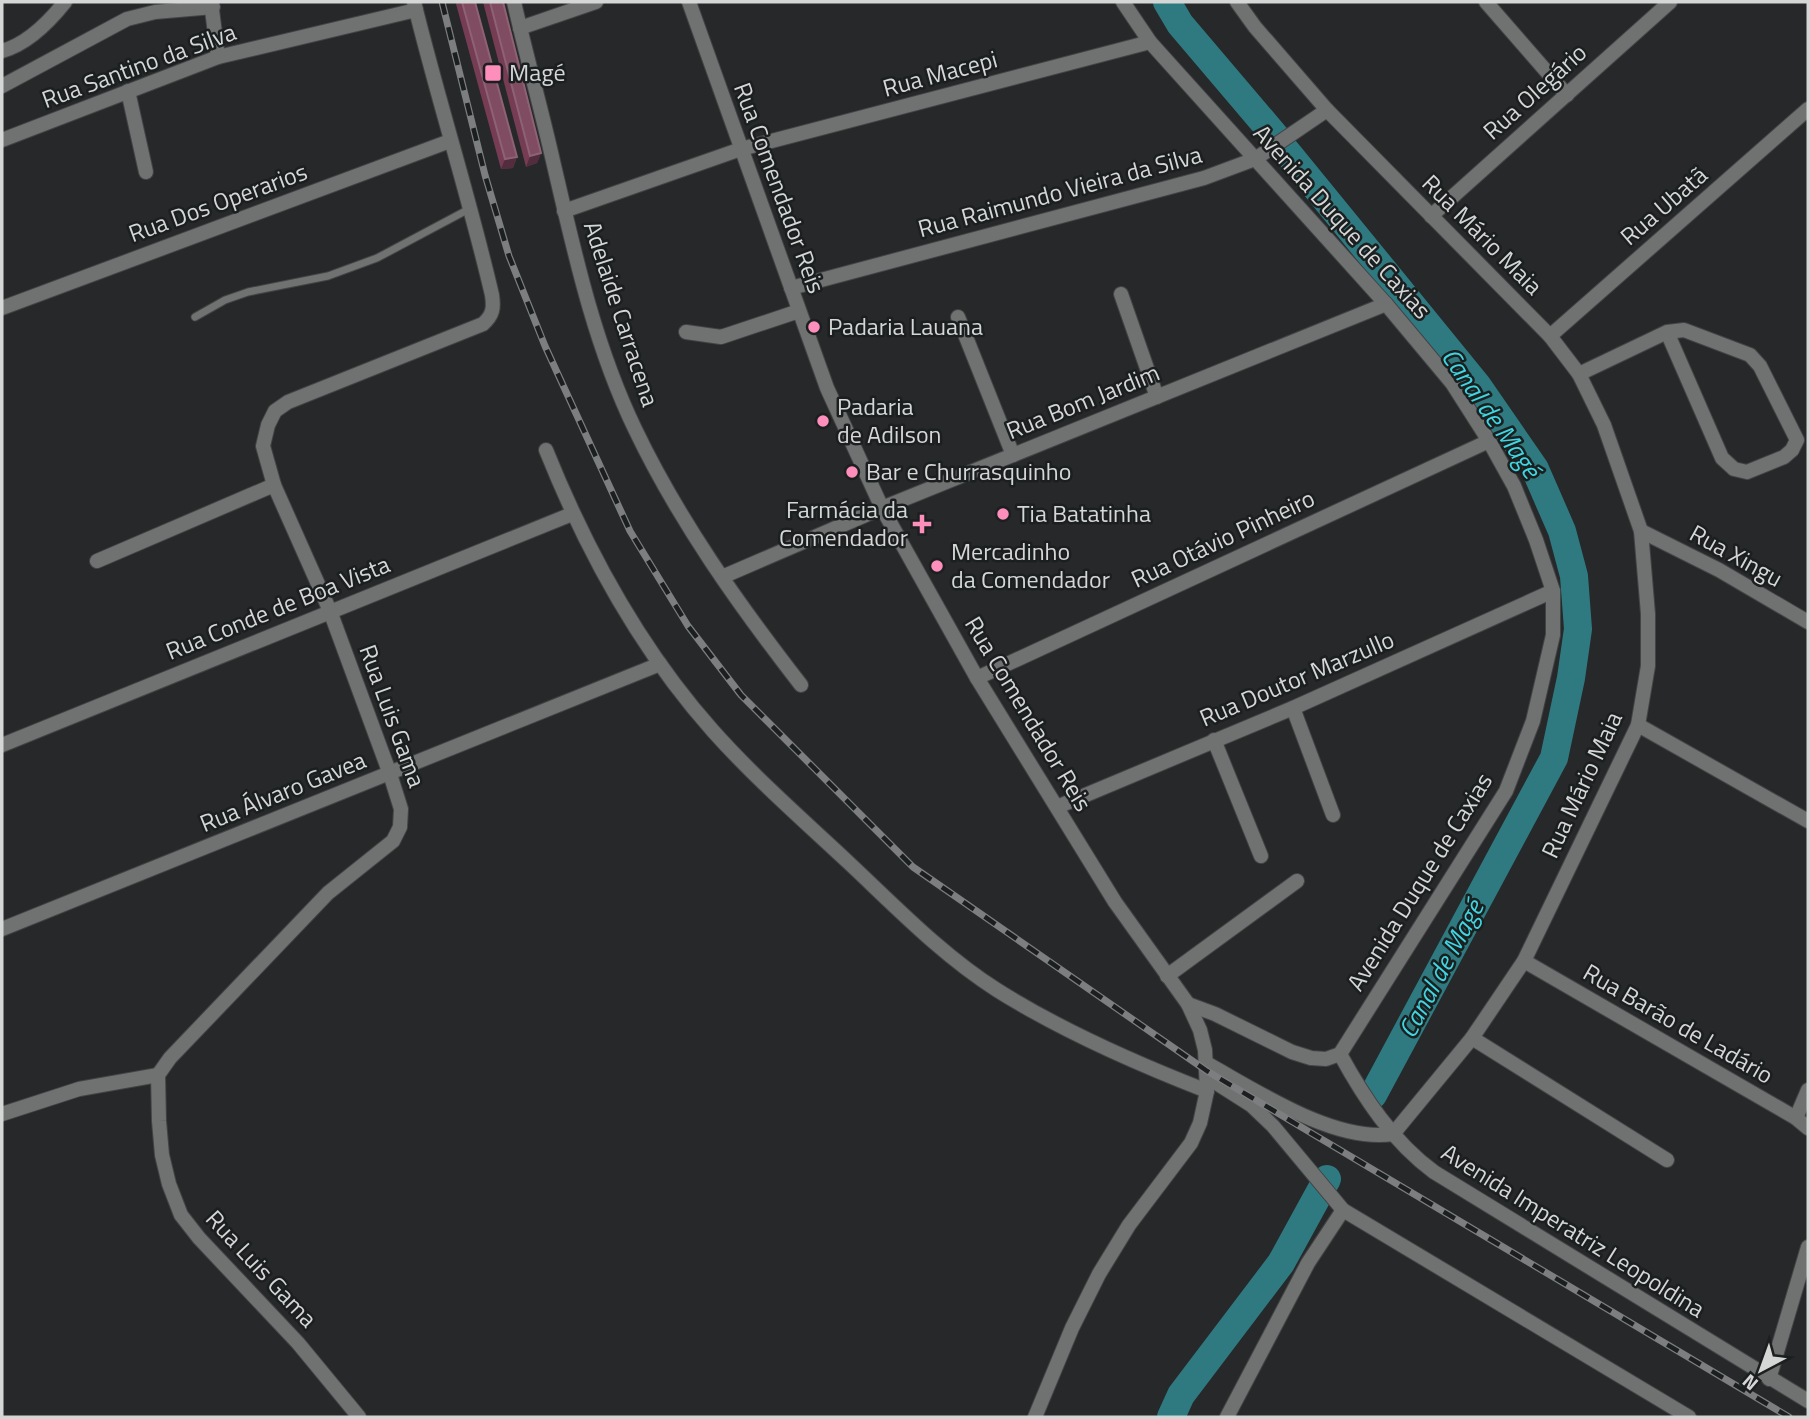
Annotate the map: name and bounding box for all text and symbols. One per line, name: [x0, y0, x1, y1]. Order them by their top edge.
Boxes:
street label: Rua Santino da Silva: [37, 13, 241, 117]
street label: Rua Olegário: [1474, 35, 1594, 148]
street label: Rua Macepi: [878, 40, 1001, 106]
place label: Magé: [509, 54, 566, 90]
marker: Magé: [483, 63, 503, 83]
street label: Rua Comendador Reis: [725, 77, 835, 298]
street label: Avenida Duque de Caxias: [1245, 116, 1440, 327]
street label: Rua Raimundo Vieira da Silva: [914, 136, 1206, 246]
street label: Rua Dos Operarios: [123, 153, 312, 251]
street label: Rua Ubatã: [1612, 157, 1715, 253]
street label: Rua Mário Maia: [1414, 166, 1551, 303]
street label: Adelaide Carracena: [575, 216, 669, 411]
place label: Padaria Lauana: [828, 308, 983, 344]
marker: Padaria Lauana: [806, 319, 822, 335]
water label: Canal de Magé: [1432, 340, 1552, 487]
street label: Rua Bom Jardim: [1001, 354, 1165, 448]
place label: Padaria de Adilson: [837, 388, 941, 452]
marker: Padaria de Adilson: [815, 413, 831, 429]
place label: Bar e Churrasquinho: [866, 453, 1071, 489]
marker: Bar e Churrasquinho: [844, 464, 860, 480]
street label: Rua Otávio Pinheiro: [1125, 480, 1320, 596]
place label: Farmácia da Comendador: [779, 491, 908, 555]
place label: Tia Batatinha: [1017, 495, 1151, 531]
marker: Tia Batatinha: [995, 506, 1011, 522]
street label: Rua Xingu: [1683, 515, 1790, 595]
marker: Farmácia da Comendador: [914, 516, 930, 532]
place label: Mercadinho da Comendador: [951, 533, 1110, 597]
street label: Rua Conde de Boa Vista: [160, 546, 395, 669]
marker: Mercadinho da Comendador: [929, 558, 945, 574]
street label: Rua Comendador Reis: [956, 609, 1101, 818]
street label: Rua Doutor Marzullo: [1194, 621, 1399, 735]
street label: Rua Luis Gama: [350, 639, 435, 792]
street label: Rua Mário Maia: [1531, 705, 1631, 864]
street label: Rua Álvaro Gavea: [194, 741, 371, 841]
street label: Avenida Duque de Caxias: [1337, 766, 1501, 997]
water label: Canal de Magé: [1388, 891, 1494, 1045]
street label: Rua Barão de Ladário: [1577, 954, 1780, 1092]
street label: Avenida Imperatriz Leopoldina: [1435, 1134, 1712, 1326]
street label: Rua Luis Gama: [198, 1201, 326, 1335]
north arrow: [1726, 1335, 1796, 1405]
text: N: [1735, 1368, 1764, 1398]

